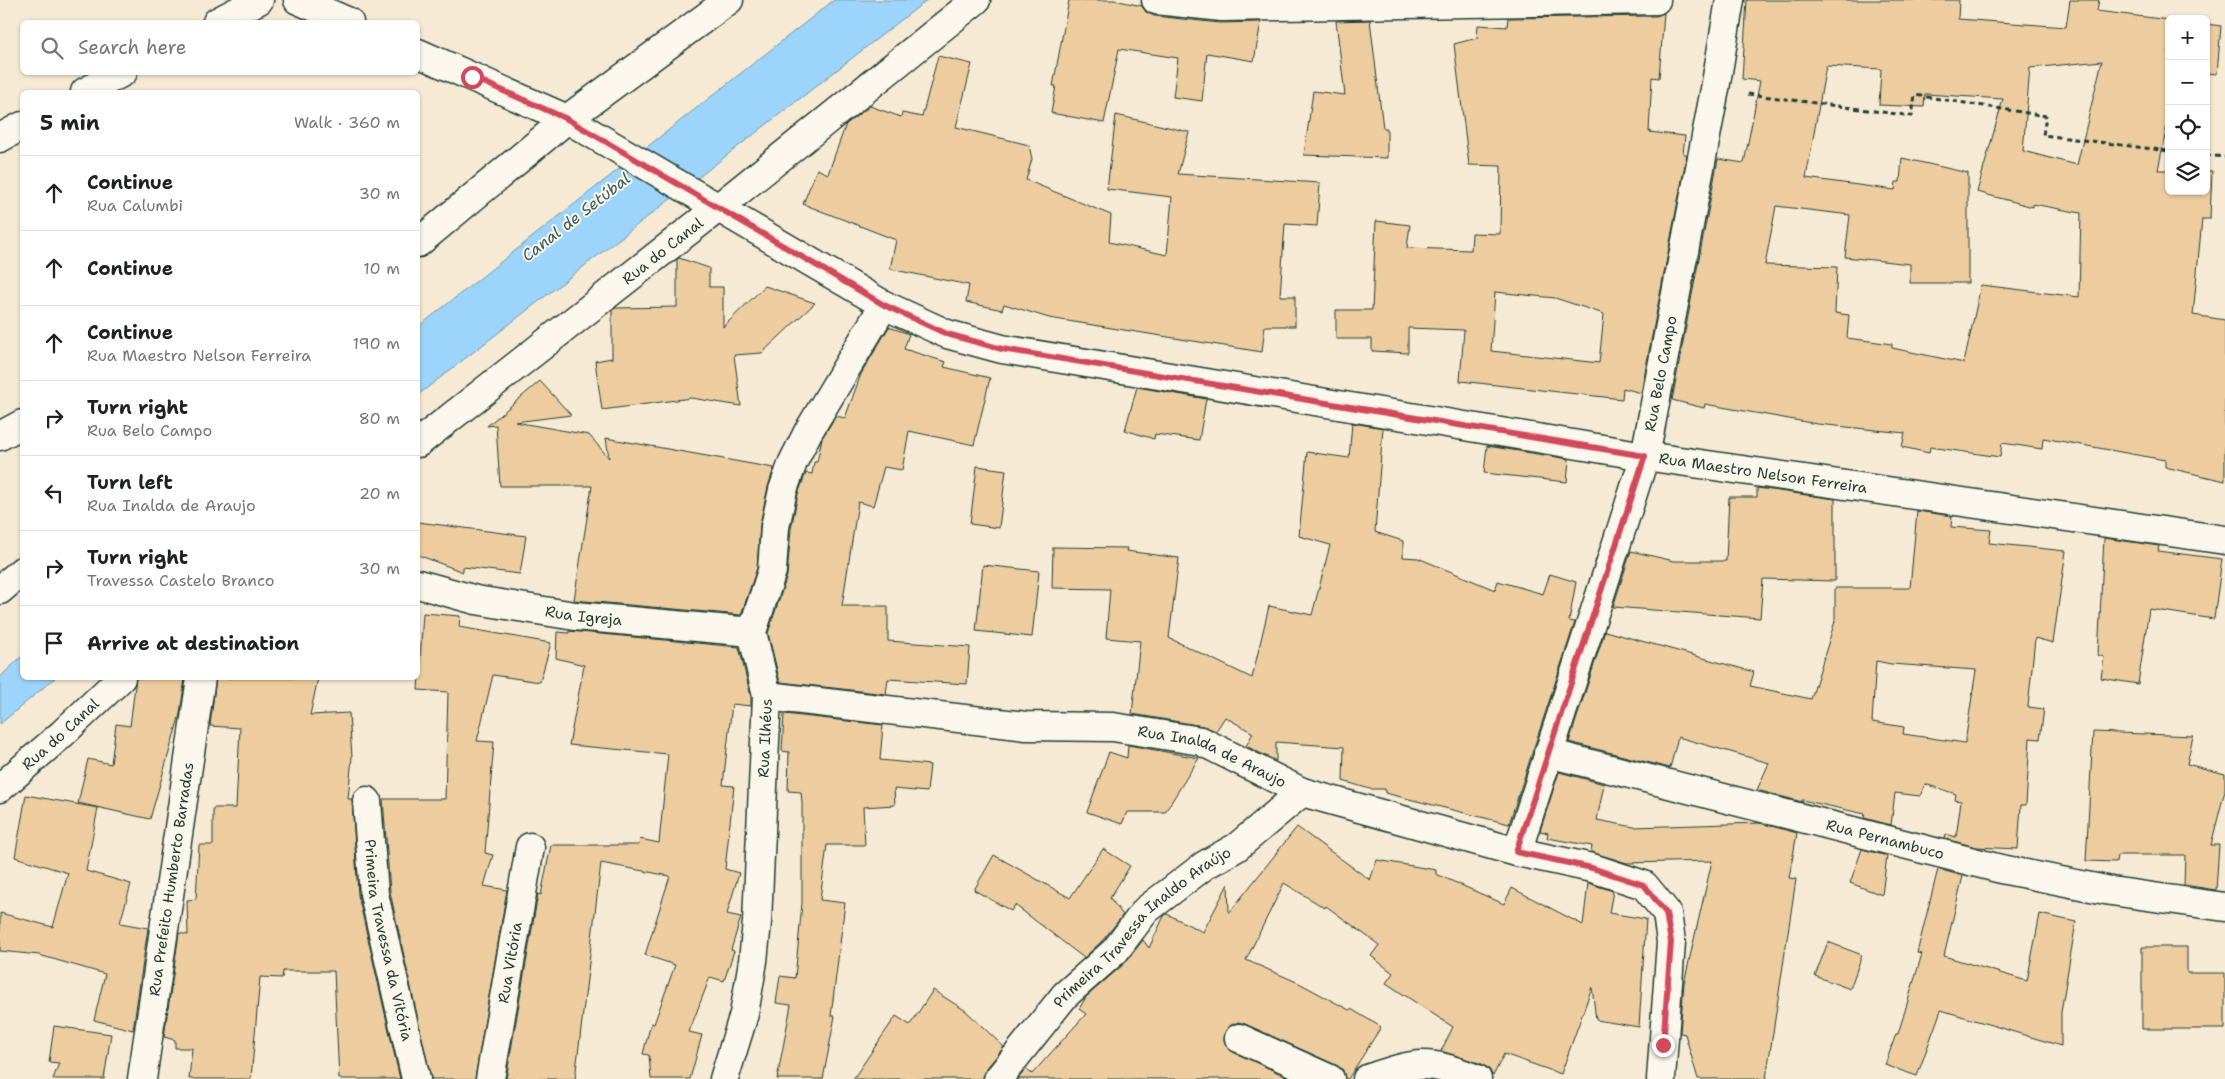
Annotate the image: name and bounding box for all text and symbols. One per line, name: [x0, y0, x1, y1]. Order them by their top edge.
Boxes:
map controls: [2165, 15, 2210, 195]
button: +: [2165, 15, 2210, 60]
search box: [20, 20, 420, 75]
icon: search: [38, 34, 66, 62]
text: Search here: [78, 35, 187, 60]
button: −: [2165, 60, 2210, 105]
route start: [461, 66, 484, 89]
button: locate: [2165, 105, 2210, 150]
text: 5 min: [40, 109, 100, 137]
text: Walk · 360 m: [294, 112, 400, 133]
button: layers: [2165, 150, 2210, 195]
water label: Canal de Setúbal: [517, 168, 635, 266]
text: Continue: [87, 170, 173, 195]
icon: ahead: [40, 179, 68, 207]
text: 30 m: [359, 183, 400, 204]
text: Rua Calumbi: [87, 195, 183, 216]
street label: Rua do Canal: [618, 213, 708, 289]
icon: ahead: [40, 254, 68, 282]
text: Continue: [87, 256, 173, 281]
text: 10 m: [363, 258, 400, 279]
street label: Rua Belo Campo: [1640, 314, 1682, 433]
text: Continue: [87, 320, 173, 345]
icon: ahead: [40, 329, 68, 357]
text: 190 m: [353, 333, 400, 354]
text: Rua Maestro Nelson Ferreira: [87, 345, 311, 366]
text: Turn right: [87, 395, 188, 420]
icon: right: [40, 404, 68, 432]
text: 80 m: [359, 408, 400, 429]
text: Rua Belo Campo: [87, 420, 212, 441]
street label: Rua Maestro Nelson Ferreira: [1658, 448, 1869, 498]
text: Turn left: [87, 470, 173, 495]
icon: left: [40, 479, 68, 507]
text: 20 m: [359, 483, 400, 504]
text: Rua Inalda de Araujo: [87, 495, 256, 516]
text: Turn right: [87, 545, 188, 570]
icon: right: [40, 554, 68, 582]
text: 30 m: [359, 558, 400, 579]
text: Travessa Castelo Branco: [87, 570, 274, 591]
street label: Rua Igreja: [544, 601, 624, 630]
icon: arrive: [40, 629, 68, 657]
text: Arrive at destination: [87, 631, 299, 656]
street label: Rua do Canal: [18, 694, 104, 774]
street label: Rua Ilhéus: [753, 698, 777, 778]
street label: Rua Inalda de Araujo: [1136, 721, 1290, 792]
street label: Rua Prefeito Humberto Barradas: [144, 761, 198, 997]
street label: Rua Pernambuco: [1824, 815, 1946, 864]
street label: Primeira Travessa da Vitória: [360, 838, 417, 1044]
street label: Primeira Travessa Inaldo Araújo: [1049, 842, 1235, 1012]
street label: Rua Vitória: [493, 920, 527, 1005]
route end: [1652, 1034, 1675, 1057]

